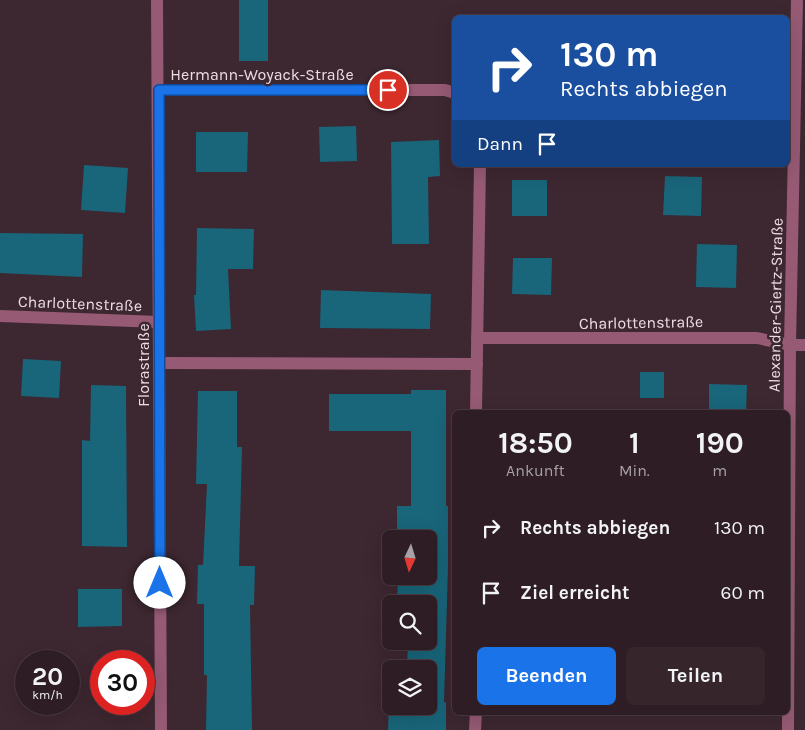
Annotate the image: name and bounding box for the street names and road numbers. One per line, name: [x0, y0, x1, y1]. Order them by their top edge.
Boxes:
street label: Hermann-Woyack-Straße: [170, 65, 354, 84]
street label: Alexander-Giertz-Straße: [764, 218, 787, 392]
street label: Charlottenstraße: [18, 292, 142, 315]
street label: Charlottenstraße: [579, 312, 703, 333]
street label: Florastraße: [134, 323, 153, 407]

